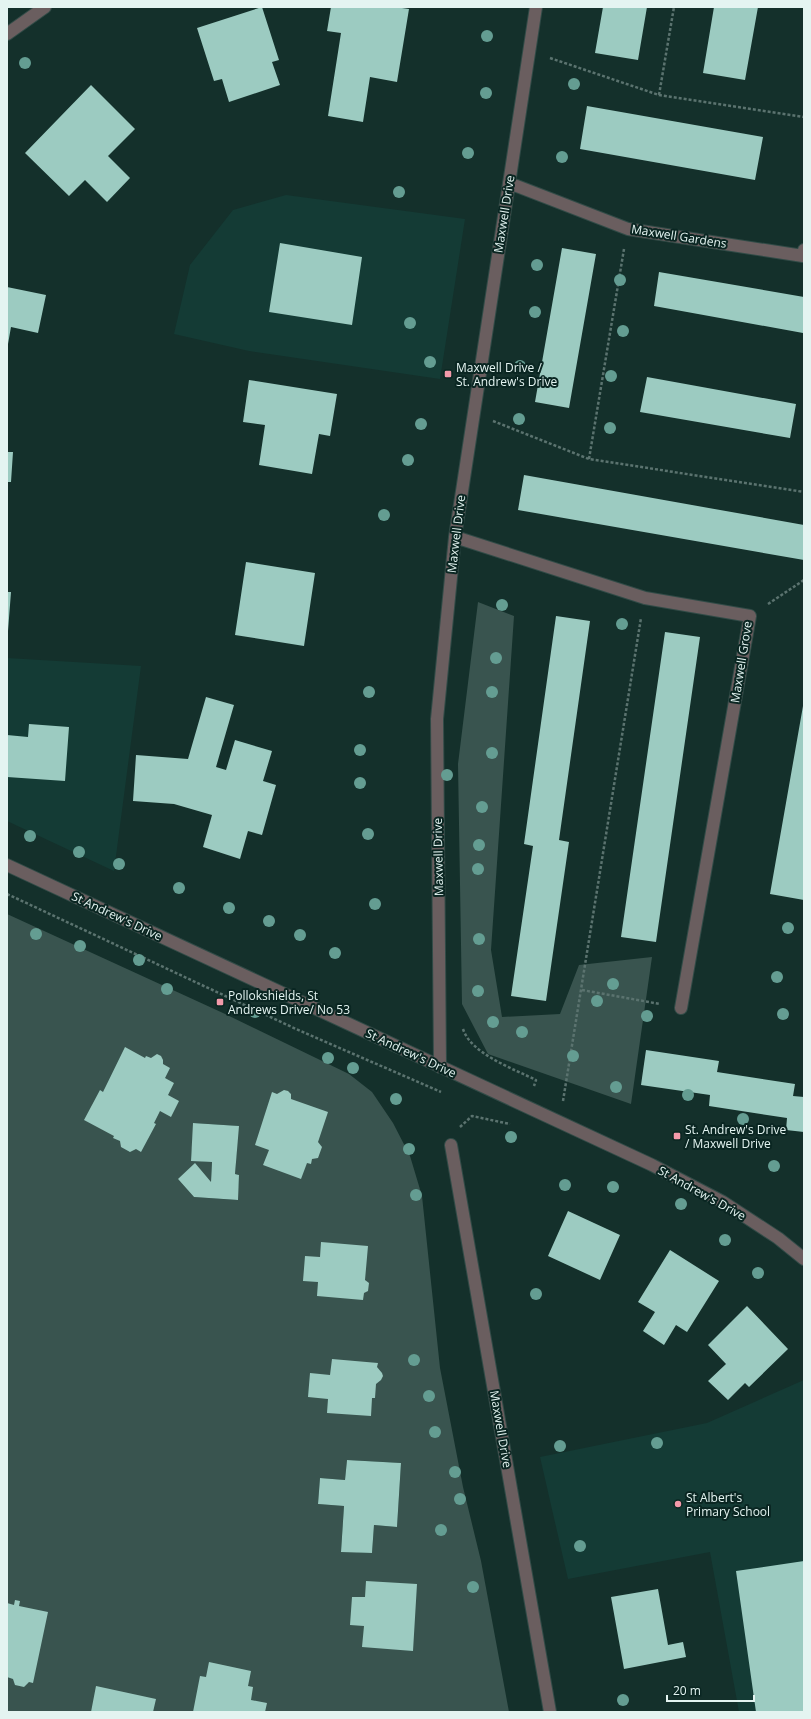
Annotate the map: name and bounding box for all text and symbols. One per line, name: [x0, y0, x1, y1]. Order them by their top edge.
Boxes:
street label: Maxwell Drive: [489, 174, 519, 254]
street label: Maxwell Gardens: [630, 220, 728, 252]
place label: Maxwell Drive / St. Andrew's Drive: [456, 359, 557, 390]
marker: Maxwell Drive / St. Andrew's Drive: [443, 369, 453, 379]
street label: Maxwell Drive: [443, 494, 469, 574]
street label: Maxwell Grove: [726, 620, 756, 704]
street label: Maxwell Drive: [429, 817, 447, 896]
street label: St Andrew's Drive: [69, 888, 165, 945]
place label: Pollokshields, St Andrews Drive/ No 53: [228, 987, 350, 1018]
marker: Pollokshields, St Andrews Drive/ No 53: [215, 997, 225, 1007]
street label: St Andrew's Drive: [363, 1025, 459, 1082]
place label: St. Andrew's Drive / Maxwell Drive: [685, 1121, 786, 1152]
marker: St. Andrew's Drive / Maxwell Drive: [672, 1131, 682, 1141]
street label: St Andrew's Drive: [655, 1162, 749, 1224]
street label: Maxwell Drive: [486, 1389, 516, 1469]
place label: St Albert's Primary School: [686, 1489, 770, 1520]
marker: St Albert's Primary School: [673, 1499, 683, 1509]
scale bar: [667, 1677, 754, 1703]
text: 20 m: [673, 1682, 701, 1699]

